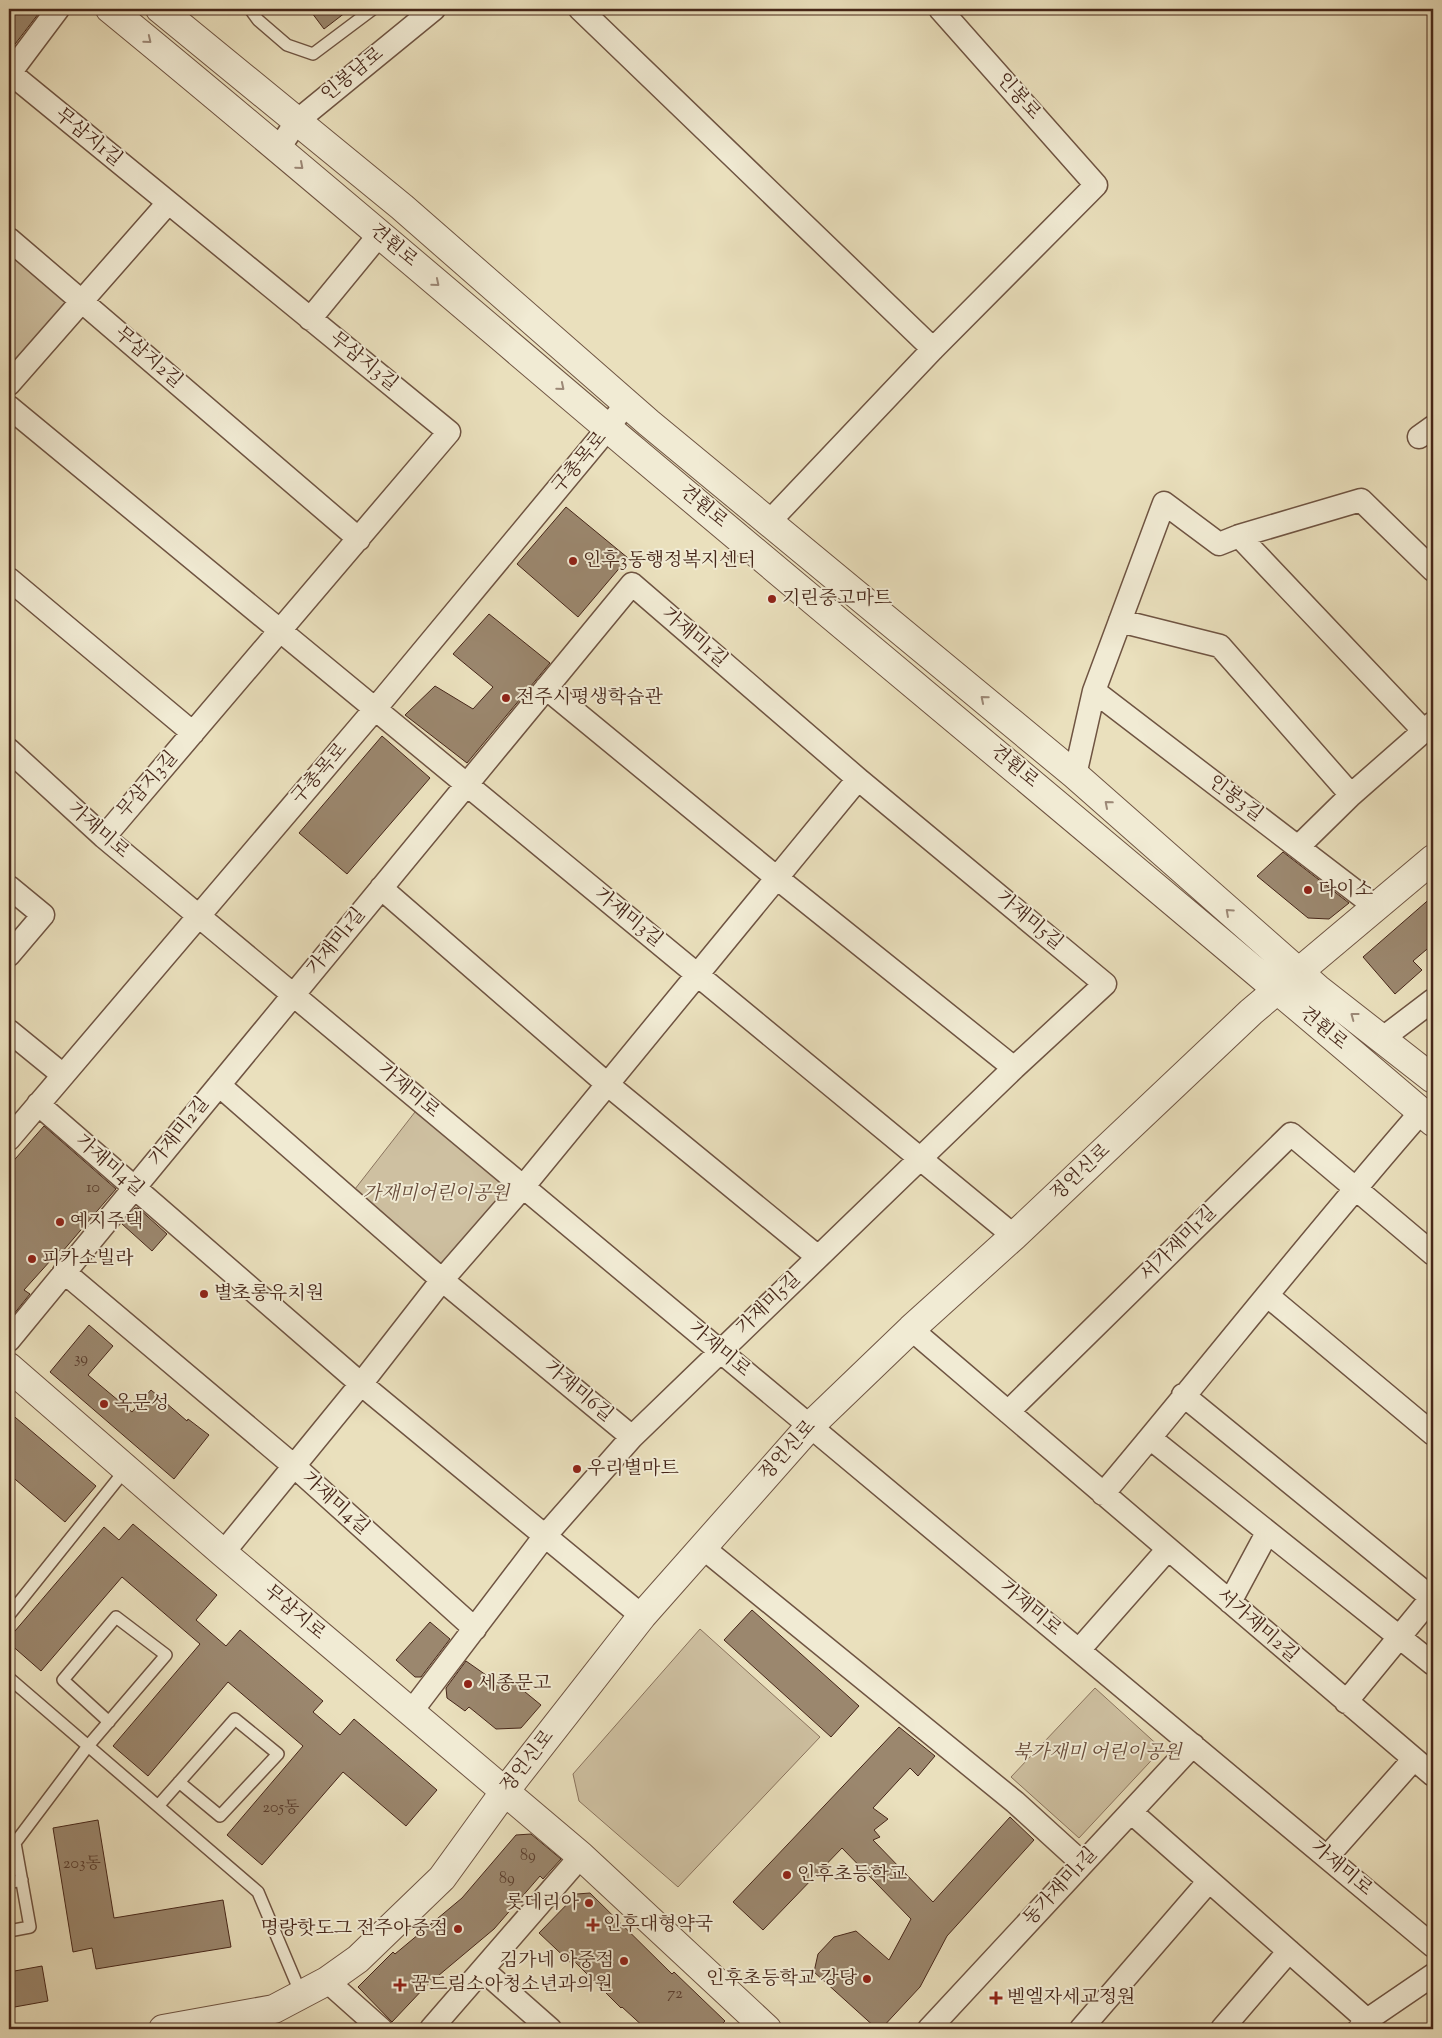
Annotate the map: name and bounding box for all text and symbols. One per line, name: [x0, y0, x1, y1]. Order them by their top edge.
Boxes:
one-way arrow: [142, 34, 151, 43]
street label: 인봉남로: [316, 41, 390, 109]
street label: 인봉로: [990, 68, 1046, 126]
street label: 무삼지1길: [48, 102, 128, 174]
one-way arrow: [294, 160, 303, 169]
street label: 견훤로: [363, 218, 423, 274]
one-way arrow: [431, 277, 440, 286]
street label: 무삼지2길: [108, 321, 188, 395]
street label: 무삼지3길: [323, 326, 403, 398]
one-way arrow: [556, 381, 565, 390]
street label: 구총목로: [546, 426, 614, 500]
street label: 견훤로: [673, 479, 733, 535]
place label: 인후3동행정복지센터: [583, 548, 756, 575]
marker: 인후3동행정복지센터: [567, 555, 579, 567]
place label: 기린중고마트: [782, 586, 892, 613]
marker: 기린중고마트: [766, 593, 778, 605]
street label: 가재미1길: [655, 602, 733, 674]
place label: 전주시평생학습관: [516, 685, 663, 712]
marker: 전주시평생학습관: [500, 692, 512, 704]
one-way arrow: [980, 696, 989, 705]
street label: 구총목로: [286, 737, 354, 811]
street label: 견훤로: [984, 739, 1044, 795]
street label: 무삼지3길: [111, 746, 185, 824]
street label: 인봉3길: [1202, 769, 1268, 829]
street label: 가재미로: [61, 797, 135, 865]
one-way arrow: [1104, 801, 1113, 810]
place label: 다이소: [1318, 877, 1373, 904]
street label: 가재미3길: [588, 882, 668, 954]
marker: 다이소: [1302, 884, 1314, 896]
street label: 가재미5길: [990, 885, 1068, 957]
street label: 가재미1길: [301, 902, 373, 982]
one-way arrow: [1226, 909, 1235, 918]
street label: 견훤로: [1293, 1001, 1353, 1057]
one-way arrow: [1350, 1013, 1360, 1022]
street label: 가재미로: [371, 1057, 445, 1125]
street label: 가재미2길: [144, 1092, 216, 1172]
street label: 가재미4길: [69, 1129, 149, 1203]
street label: 정언신로: [1045, 1138, 1117, 1208]
house number: 10: [86, 1177, 100, 1200]
park label: 가재미어린이공원: [363, 1181, 511, 1208]
street label: 서가재미1길: [1135, 1200, 1223, 1288]
place label: 예지주택: [70, 1209, 143, 1236]
marker: 예지주택: [54, 1216, 66, 1228]
place label: 피카소빌라: [42, 1246, 134, 1273]
marker: 피카소빌라: [26, 1253, 38, 1265]
street label: 가재미5길: [731, 1267, 807, 1341]
place label: 별초롱유치원: [214, 1281, 324, 1308]
marker: 별초롱유치원: [198, 1288, 210, 1300]
street label: 가재미로: [682, 1316, 756, 1384]
house number: 39: [74, 1348, 88, 1371]
street label: 가재미6길: [538, 1355, 618, 1429]
place label: 옥문성: [114, 1391, 169, 1418]
marker: 옥문성: [98, 1398, 110, 1410]
street label: 정언신로: [753, 1415, 823, 1487]
place label: 우리별마트: [587, 1456, 679, 1483]
marker: 우리별마트: [571, 1463, 583, 1475]
street label: 가재미4길: [295, 1466, 375, 1542]
street label: 가재미로: [993, 1575, 1067, 1643]
street label: 무삼지로: [257, 1579, 331, 1647]
street label: 서가재미2길: [1210, 1583, 1304, 1669]
place label: 세종문고: [478, 1671, 551, 1698]
marker: 세종문고: [462, 1678, 474, 1690]
street label: 정언신로: [495, 1725, 561, 1799]
park label: 북가재미 어린이공원: [1012, 1740, 1183, 1767]
house number: 205동: [263, 1797, 300, 1820]
street label: 가재미로: [1304, 1835, 1378, 1903]
street label: 동가재미1길: [1018, 1842, 1104, 1932]
house number: 89: [520, 1845, 536, 1868]
house number: 203동: [63, 1853, 101, 1876]
place label: 인후초등학교: [797, 1862, 907, 1889]
house number: 89: [499, 1868, 515, 1891]
marker: 인후초등학교: [781, 1869, 793, 1881]
place label: 롯데리아: [506, 1890, 580, 1917]
marker: 롯데리아: [583, 1897, 595, 1909]
place label: 인후대형약국: [603, 1912, 713, 1939]
place label: 명랑핫도그 전주아중점: [260, 1916, 448, 1943]
marker: 인후대형약국: [587, 1919, 599, 1931]
marker: 명랑핫도그 전주아중점: [452, 1923, 464, 1935]
place label: 김가네 아중점: [500, 1948, 614, 1975]
marker: 김가네 아중점: [618, 1955, 630, 1967]
place label: 인후초등학교 강당: [706, 1966, 858, 1993]
place label: 꿈드림소아청소년과의원: [411, 1972, 613, 1999]
marker: 인후초등학교 강당: [861, 1973, 873, 1985]
marker: 꿈드림소아청소년과의원: [393, 1978, 407, 1992]
house number: 72: [667, 1983, 683, 2006]
place label: 벧엘자세교정원: [1007, 1985, 1135, 2012]
marker: 벧엘자세교정원: [989, 1991, 1003, 2005]

